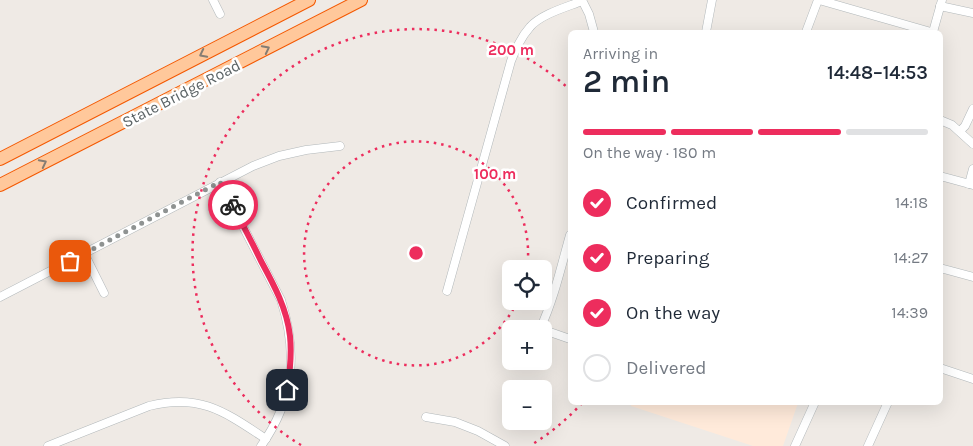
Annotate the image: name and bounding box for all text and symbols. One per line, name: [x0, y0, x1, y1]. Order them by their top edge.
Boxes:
text: 200 m: [488, 41, 534, 59]
text: Arriving in: [583, 44, 658, 63]
one-way arrow: [261, 45, 270, 55]
one-way arrow: [199, 48, 208, 58]
street label: State Bridge Road: [119, 55, 244, 132]
text: 14:48–14:53: [827, 62, 928, 84]
text: 2 min: [583, 63, 670, 100]
text: On the way · 180 m: [583, 143, 716, 162]
one-way arrow: [38, 159, 47, 169]
text: 100 m: [474, 165, 516, 183]
courier: [208, 180, 258, 230]
icon: check: [583, 189, 611, 217]
icon: bike: [219, 191, 247, 219]
text: Confirmed: [626, 192, 717, 214]
text: 14:18: [895, 193, 928, 212]
pin: [49, 240, 91, 282]
centre of rings: [407, 244, 425, 262]
icon: check: [583, 244, 611, 272]
icon: bag: [56, 247, 84, 275]
text: Preparing: [626, 247, 709, 269]
text: 14:27: [893, 248, 928, 267]
map controls: [502, 260, 552, 430]
button: locate: [502, 260, 552, 310]
icon: check: [583, 299, 611, 327]
text: On the way: [626, 302, 720, 324]
text: 14:39: [891, 303, 928, 322]
button: +: [502, 320, 552, 370]
text: Delivered: [626, 357, 706, 379]
pin: [266, 369, 308, 411]
icon: home: [273, 376, 301, 404]
button: −: [502, 380, 552, 430]

